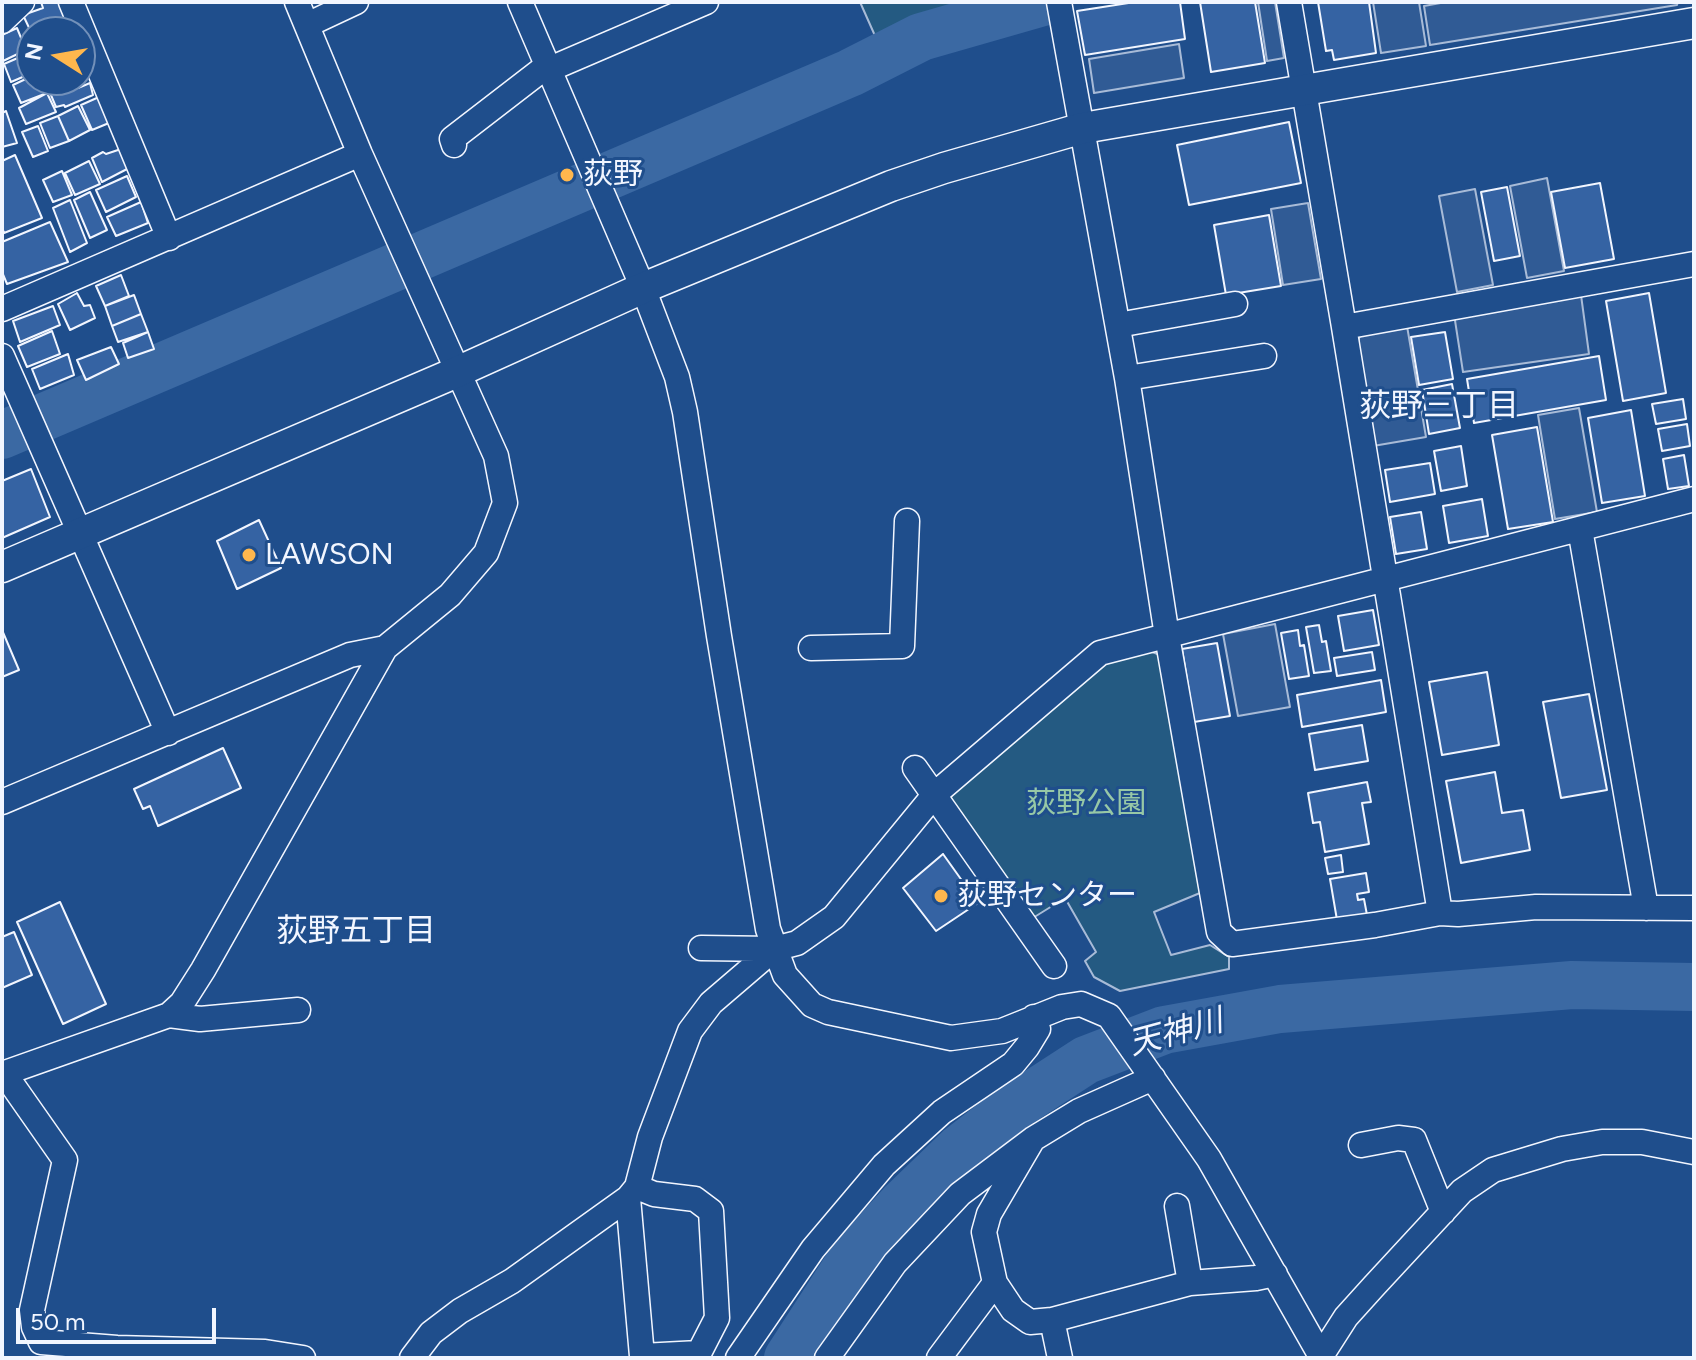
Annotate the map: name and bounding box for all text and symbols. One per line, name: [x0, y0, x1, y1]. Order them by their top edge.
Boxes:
north arrow: [16, 16, 96, 96]
text: N: [19, 41, 49, 63]
place label: 荻野: [583, 157, 643, 193]
marker: 荻野: [558, 166, 576, 184]
district label: 荻野三丁目: [1359, 388, 1519, 426]
place label: LAWSON: [265, 537, 394, 573]
marker: LAWSON: [240, 546, 258, 564]
park label: 荻野公園: [1026, 786, 1146, 822]
place label: 荻野センター: [957, 878, 1137, 914]
marker: 荻野センター: [932, 887, 950, 905]
district label: 荻野五丁目: [276, 913, 436, 951]
water label: 天神川: [1125, 1002, 1227, 1064]
scale bar: [20, 1292, 220, 1342]
text: 50 m: [30, 1307, 86, 1336]

